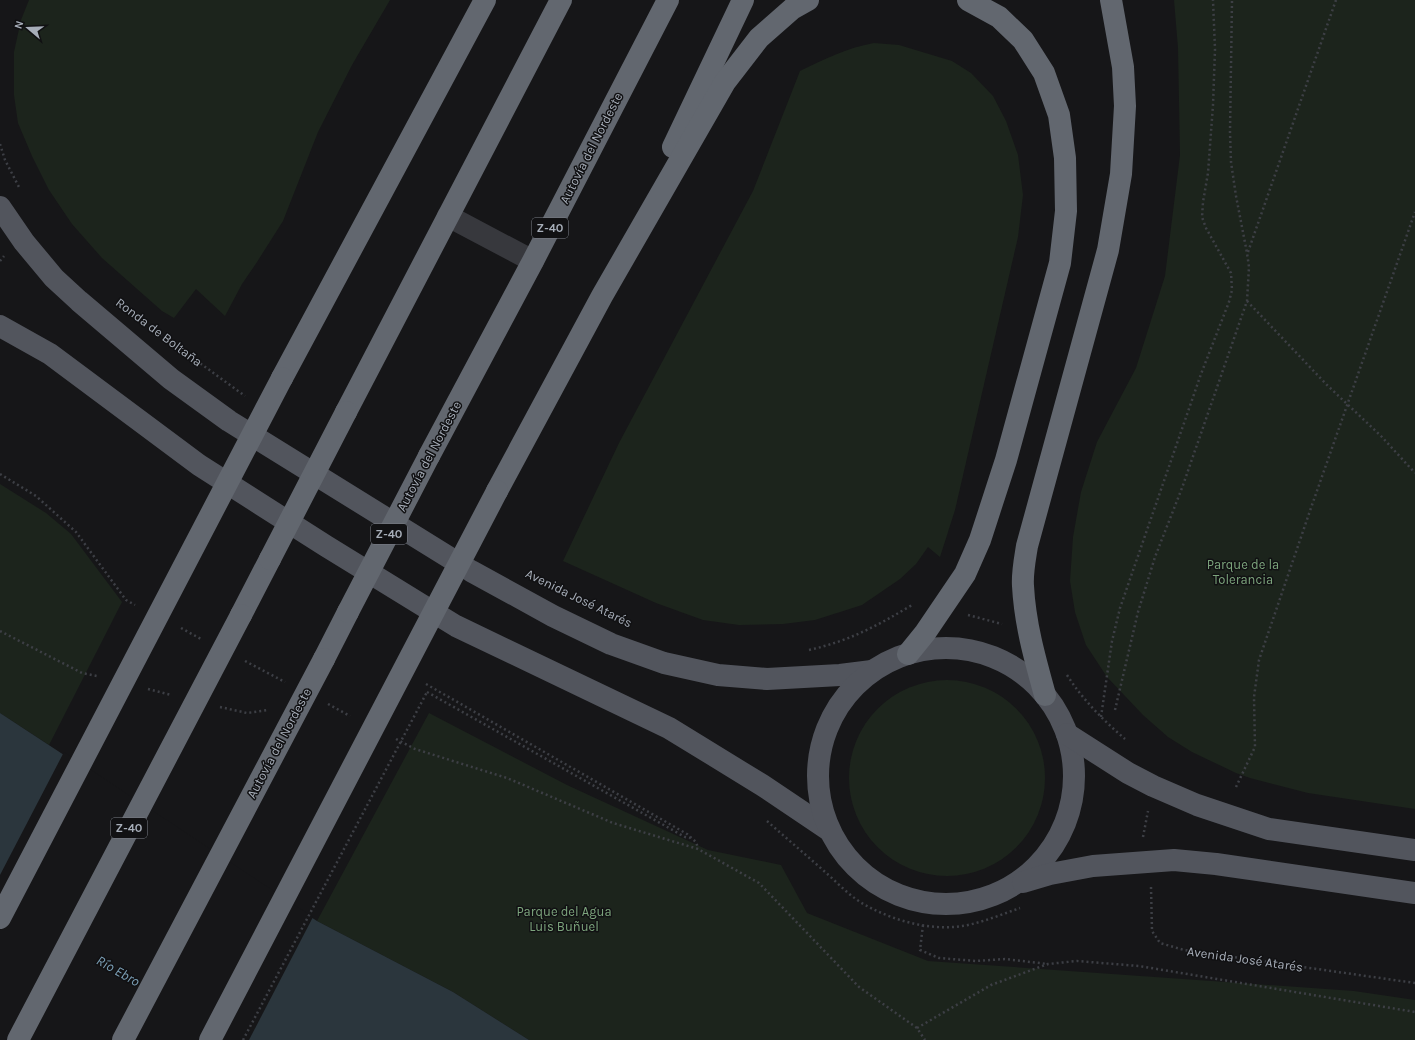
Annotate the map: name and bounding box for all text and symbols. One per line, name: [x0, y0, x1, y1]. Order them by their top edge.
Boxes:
north arrow: [8, 8, 48, 48]
text: N: [12, 19, 26, 31]
street label: Autovía del Nordeste: [556, 90, 626, 206]
road number: Z-40: [532, 218, 568, 238]
street label: Ronda de Boltaña: [113, 295, 205, 369]
street label: Autovía del Nordeste: [394, 398, 465, 514]
road number: Z-40: [371, 524, 407, 544]
park label: Parque de la Tolerancia: [1207, 557, 1279, 587]
street label: Avenida José Atarés: [523, 566, 635, 630]
street label: Autovía del Nordeste: [244, 685, 315, 801]
road number: Z-40: [111, 818, 147, 838]
park label: Parque del Agua Luis Buñuel: [516, 904, 612, 934]
street label: Avenida José Atarés: [1186, 943, 1304, 975]
water label: Río Ebro: [93, 952, 143, 990]

